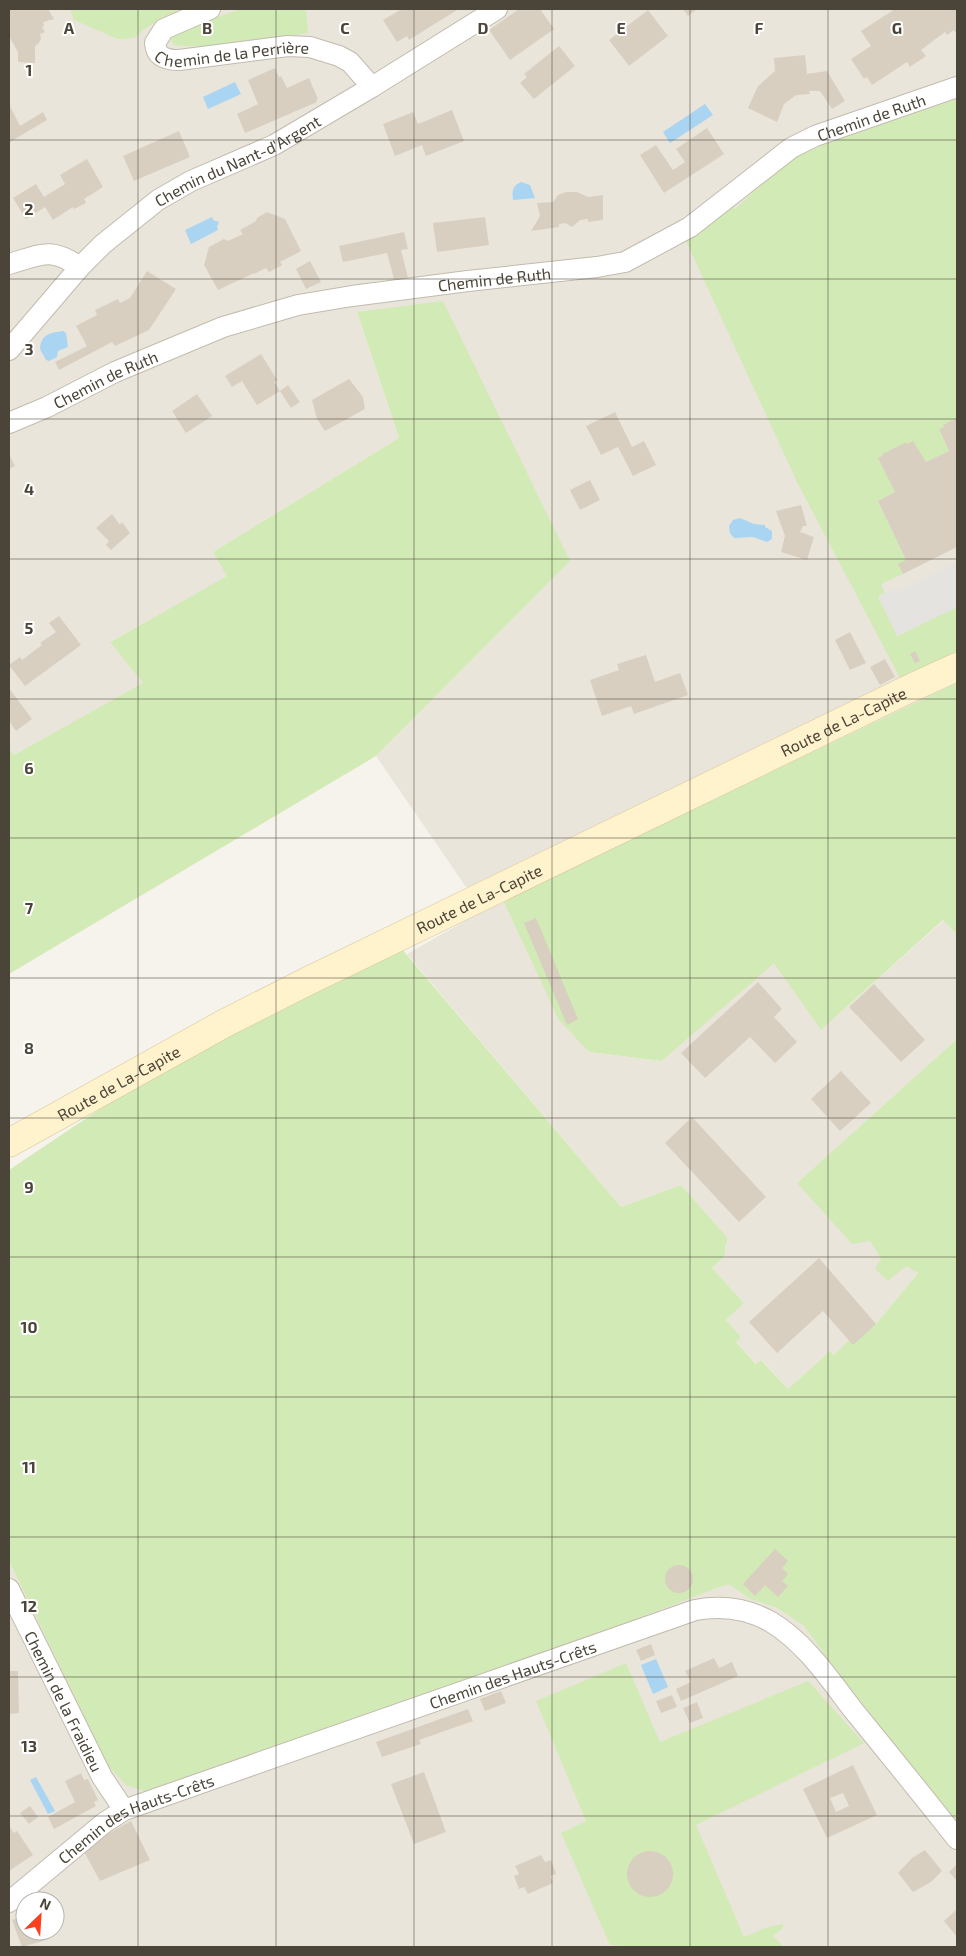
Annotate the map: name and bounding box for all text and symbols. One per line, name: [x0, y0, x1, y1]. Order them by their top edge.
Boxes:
text: A: [64, 18, 75, 37]
text: B: [202, 18, 212, 37]
text: C: [340, 18, 350, 37]
text: D: [478, 18, 489, 37]
text: E: [616, 18, 626, 37]
text: F: [755, 18, 764, 37]
text: G: [892, 18, 902, 37]
street label: Chemin de la Perrière: [152, 36, 310, 70]
text: 1: [26, 60, 32, 79]
street label: Chemin de Ruth: [814, 89, 928, 144]
street label: Chemin du Nant-d'Argent: [151, 110, 324, 210]
text: 2: [24, 199, 34, 218]
street label: Chemin de Ruth: [437, 263, 552, 294]
text: 3: [24, 339, 34, 358]
street label: Chemin de Ruth: [50, 346, 160, 412]
text: 4: [24, 479, 34, 498]
text: 5: [25, 618, 34, 637]
street label: Route de La-Capite: [777, 682, 909, 760]
text: 6: [24, 758, 34, 777]
street label: Route de La-Capite: [413, 859, 545, 937]
text: 7: [25, 898, 34, 917]
text: 8: [24, 1038, 34, 1057]
street label: Route de La-Capite: [53, 1041, 183, 1124]
text: 9: [24, 1177, 34, 1196]
text: 10: [20, 1317, 38, 1336]
text: 11: [22, 1457, 36, 1476]
text: 12: [21, 1596, 37, 1615]
street label: Chemin de la Fraidieu: [22, 1627, 107, 1775]
street label: Chemin des Hauts-Crêts: [426, 1636, 598, 1712]
text: 13: [21, 1736, 37, 1755]
street label: Chemin des Hauts-Crêts: [54, 1770, 216, 1867]
north arrow: [15, 1891, 65, 1941]
text: N: [38, 1894, 54, 1914]

